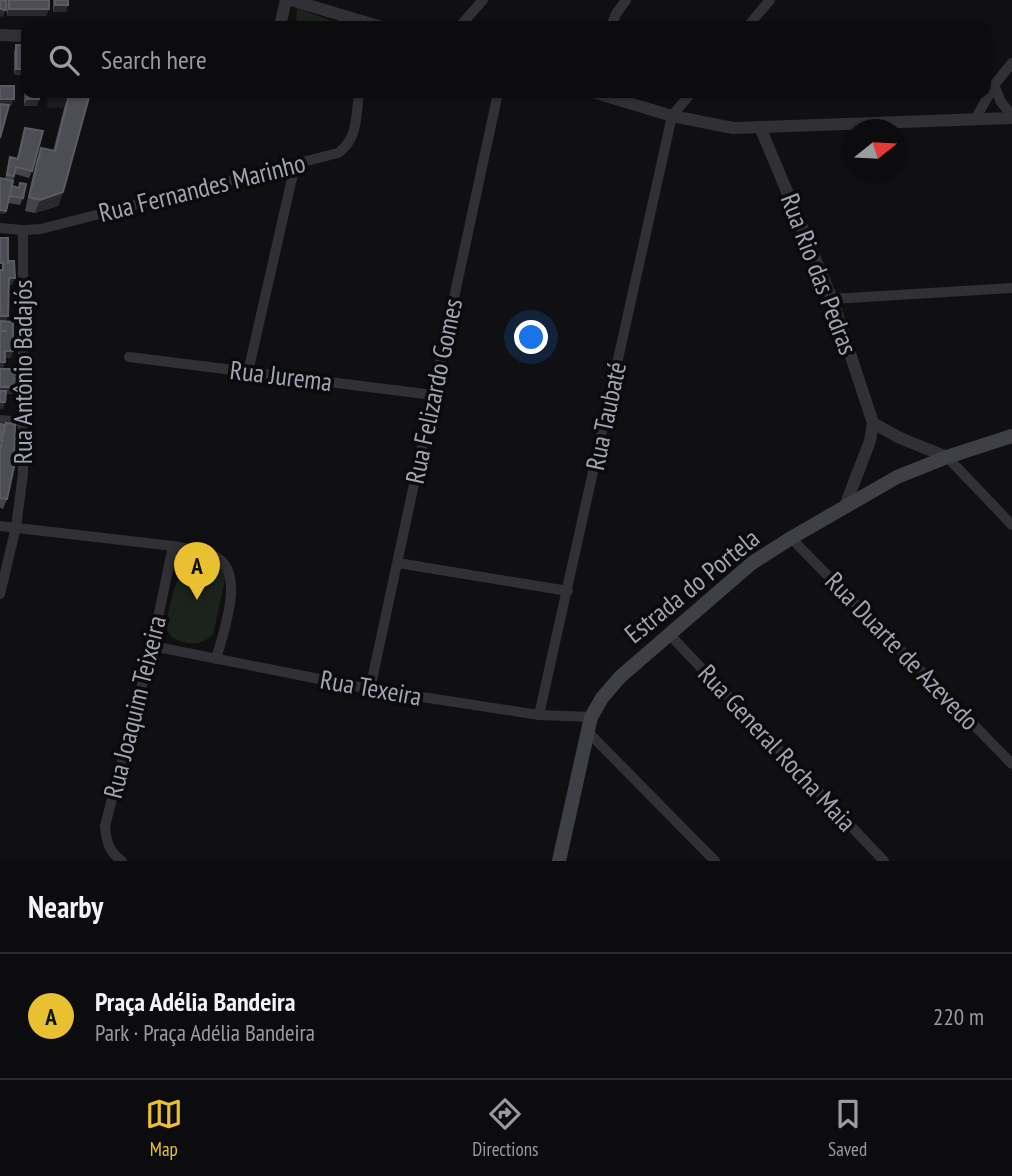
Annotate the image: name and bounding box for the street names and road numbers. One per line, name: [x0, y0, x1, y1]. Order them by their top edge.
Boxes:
street label: Rua Fernandes Marinho: [95, 146, 309, 229]
street label: Rua Rio das Pedras: [774, 189, 865, 359]
street label: Rua Antônio Badajós: [6, 280, 39, 464]
street label: Rua Felizardo Gomes: [398, 295, 469, 486]
street label: Rua Jurema: [228, 353, 334, 398]
street label: Rua Taubaté: [578, 359, 633, 473]
street label: Estrada do Portela: [618, 521, 766, 650]
street label: Rua Duarte de Azevedo: [818, 565, 986, 737]
street label: Rua Joaquim Teixeira: [96, 612, 173, 802]
street label: Rua General Rocha Maia: [691, 657, 863, 838]
street label: Rua Texeira: [318, 662, 424, 713]

